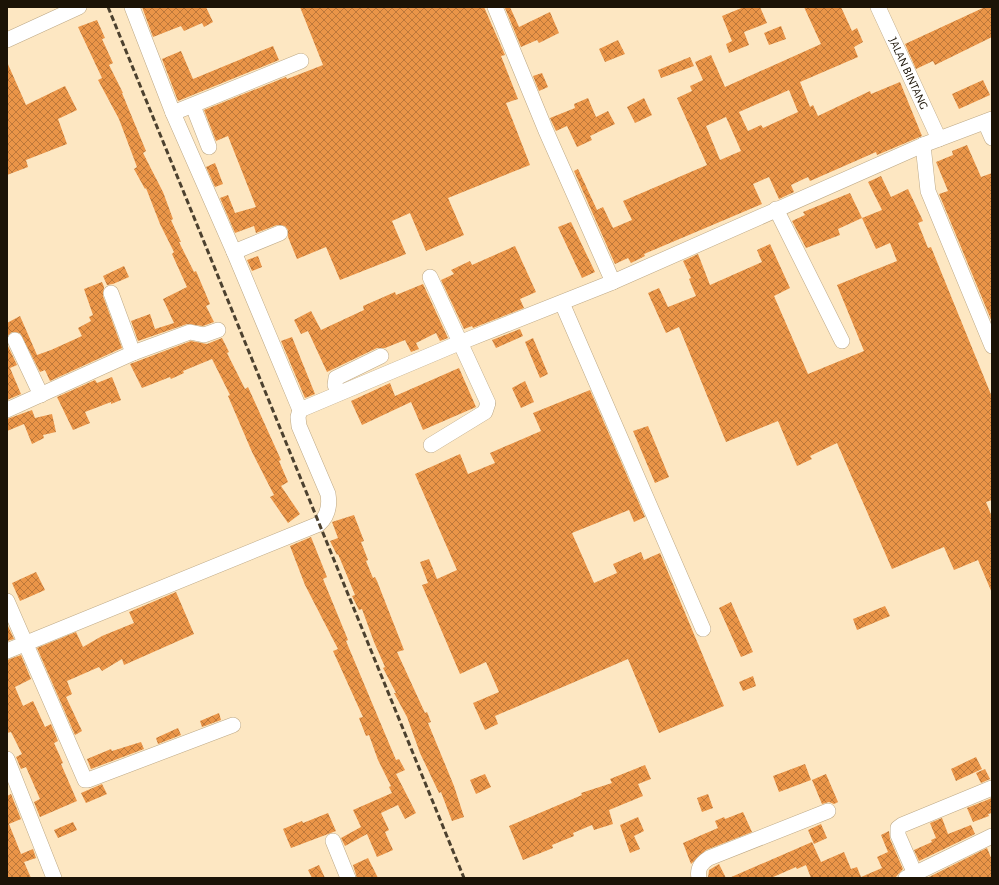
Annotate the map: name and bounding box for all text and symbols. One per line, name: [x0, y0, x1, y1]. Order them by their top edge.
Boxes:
street label: JALAN BINTANG: [887, 35, 930, 111]

